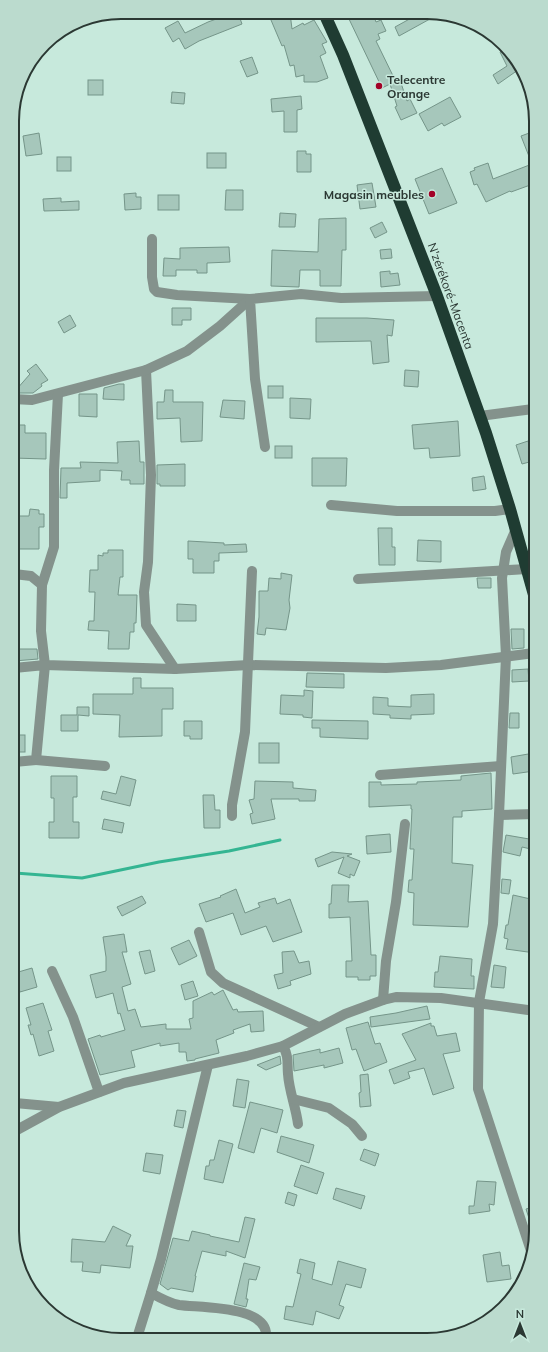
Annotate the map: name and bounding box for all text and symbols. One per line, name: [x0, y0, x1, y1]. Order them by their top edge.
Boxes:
place label: Telecentre Orange: [387, 72, 446, 101]
marker: Telecentre Orange: [374, 81, 384, 91]
place label: Magasin meubles: [324, 187, 424, 202]
marker: Magasin meubles: [427, 189, 437, 199]
street label: N'zérékoré-Macenta: [425, 241, 477, 351]
north arrow: [500, 1304, 540, 1344]
text: N: [516, 1307, 524, 1321]

